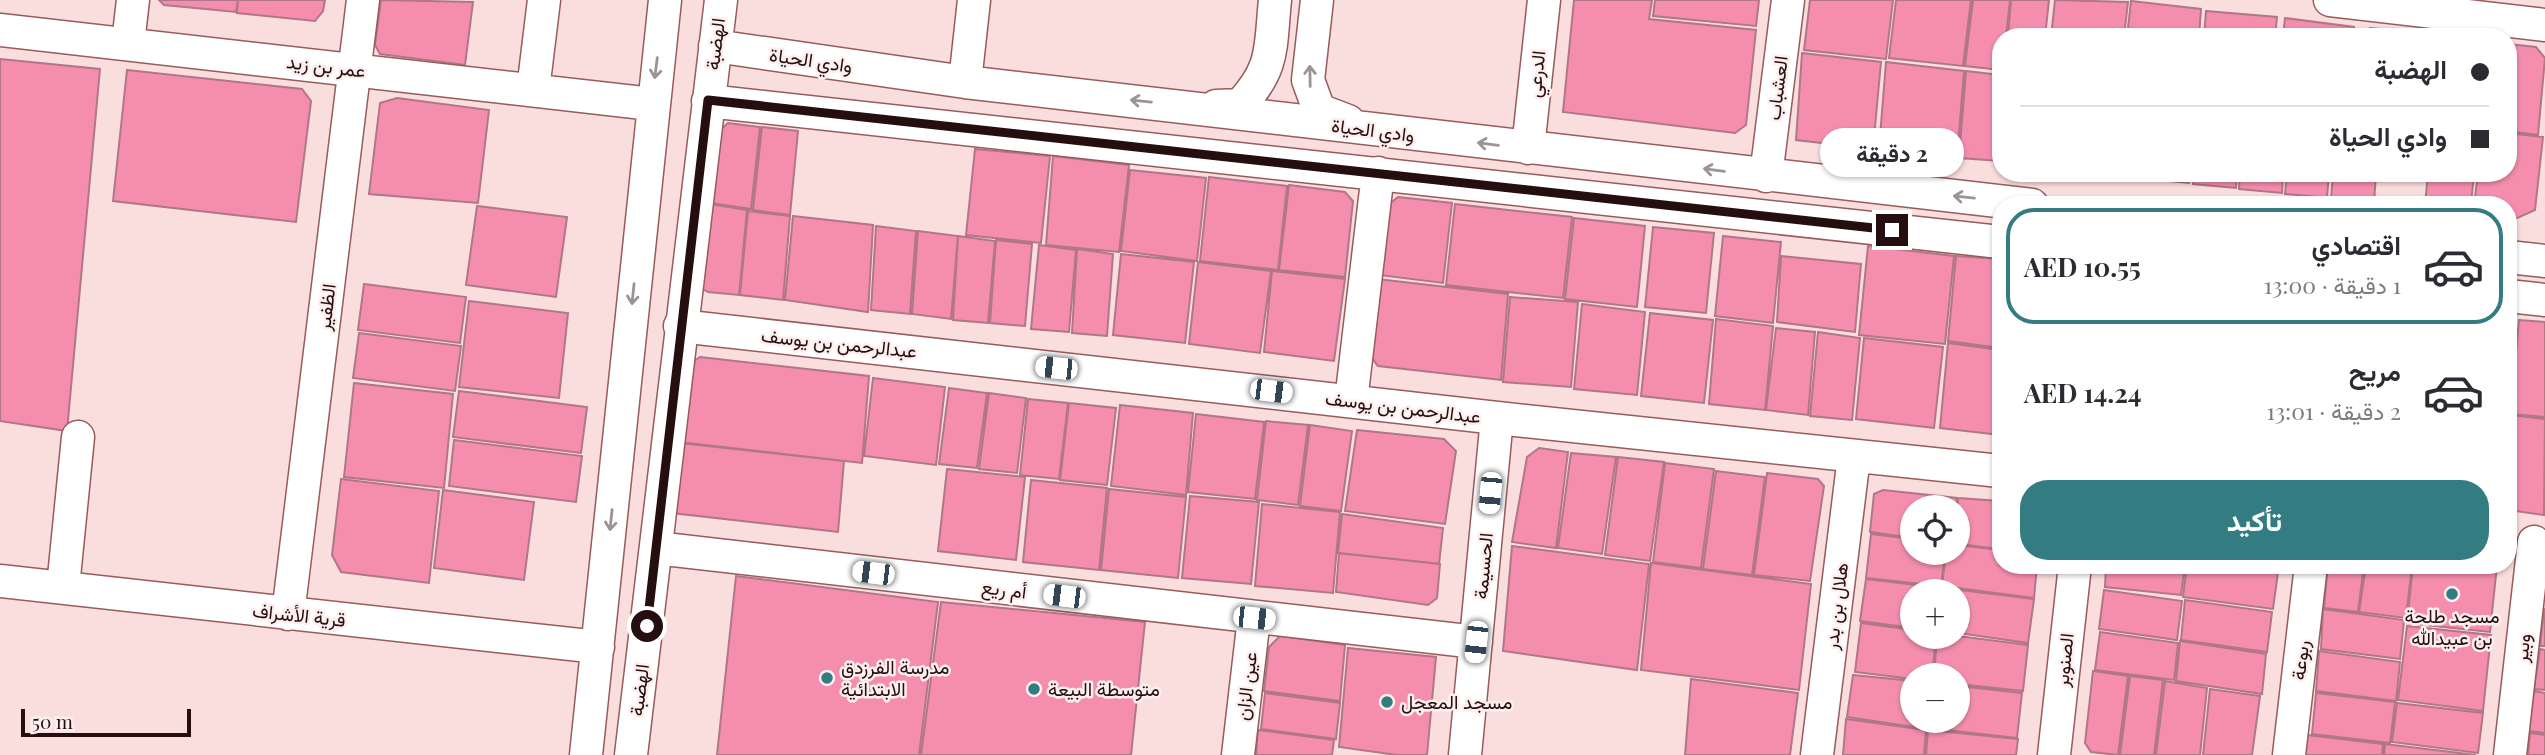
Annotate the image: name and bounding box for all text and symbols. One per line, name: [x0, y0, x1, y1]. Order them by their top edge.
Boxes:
street label: الهضبة: [698, 16, 730, 71]
street label: وادي الحياة: [767, 40, 854, 82]
street label: عمر بن زيد: [285, 47, 367, 83]
street label: الدرعي: [1520, 49, 1554, 99]
text: الهضبة: [2374, 51, 2447, 86]
street label: العشباب: [1759, 54, 1793, 122]
one-way arrow: [650, 56, 663, 79]
one-way arrow: [1303, 65, 1316, 88]
one-way arrow: [1130, 94, 1152, 107]
street label: وادي الحياة: [1330, 111, 1416, 151]
text: وادي الحياة: [2329, 118, 2447, 153]
callout: 2 دقيقة: [1820, 128, 1964, 177]
one-way arrow: [1477, 137, 1500, 150]
text: 2 دقيقة: [1856, 137, 1928, 168]
one-way arrow: [1703, 163, 1726, 176]
one-way arrow: [1954, 191, 1976, 204]
route end: [1876, 214, 1908, 246]
text: اقتصادي: [2312, 227, 2401, 262]
icon: car: [2422, 235, 2485, 298]
text: AED 10.55: [2024, 249, 2141, 284]
text: 1 دقيقة · 13:00: [2264, 269, 2401, 300]
street label: الظفير: [309, 282, 341, 333]
one-way arrow: [626, 282, 639, 305]
street label: عبدالرحمن بن يوسف: [760, 321, 918, 363]
text: مريح: [2349, 353, 2401, 388]
car: [1035, 355, 1078, 381]
icon: car: [2422, 361, 2485, 424]
text: AED 14.24: [2024, 375, 2142, 410]
car: [1249, 378, 1294, 404]
street label: عبدالرحمن بن يوسف: [1324, 384, 1482, 428]
text: 2 دقيقة · 13:01: [2267, 395, 2401, 426]
car: [1478, 471, 1503, 515]
button: تأكيد: [2020, 480, 2489, 560]
map controls: [1900, 495, 1970, 733]
button: locate: [1900, 495, 1970, 565]
one-way arrow: [604, 509, 617, 531]
street label: الحسيمة: [1466, 532, 1498, 600]
car: [851, 560, 896, 586]
street label: هلال بن بدر: [1817, 561, 1853, 652]
street label: أم ريع: [980, 572, 1028, 606]
button: +: [1900, 579, 1970, 649]
car: [1042, 583, 1087, 609]
marker: مسجد طلحة بن عبيدالله: [2444, 586, 2460, 602]
street label: قرية الأشراف: [251, 596, 347, 632]
place label: مسجد طلحة بن عبيدالله: [2404, 602, 2500, 650]
car: [1233, 605, 1276, 631]
route start: [631, 610, 663, 642]
car: [1464, 620, 1489, 664]
street label: الصنوبر: [2047, 632, 2079, 689]
street label: وبير: [2506, 632, 2535, 665]
street label: ربوعة: [2284, 639, 2314, 681]
street label: عين الزان: [1228, 650, 1262, 722]
place label: مدرسة الفرزدق الابتدائية: [841, 653, 949, 701]
street label: الهضبة: [622, 662, 654, 717]
button: −: [1900, 663, 1970, 733]
marker: مدرسة الفرزدق الابتدائية: [819, 670, 835, 686]
place label: متوسطة البيعة: [1048, 675, 1160, 701]
marker: متوسطة البيعة: [1026, 681, 1042, 697]
place label: مسجد المعجل: [1401, 688, 1512, 714]
marker: مسجد المعجل: [1379, 694, 1395, 710]
scale bar: [21, 706, 191, 738]
text: 50 m: [32, 708, 73, 734]

